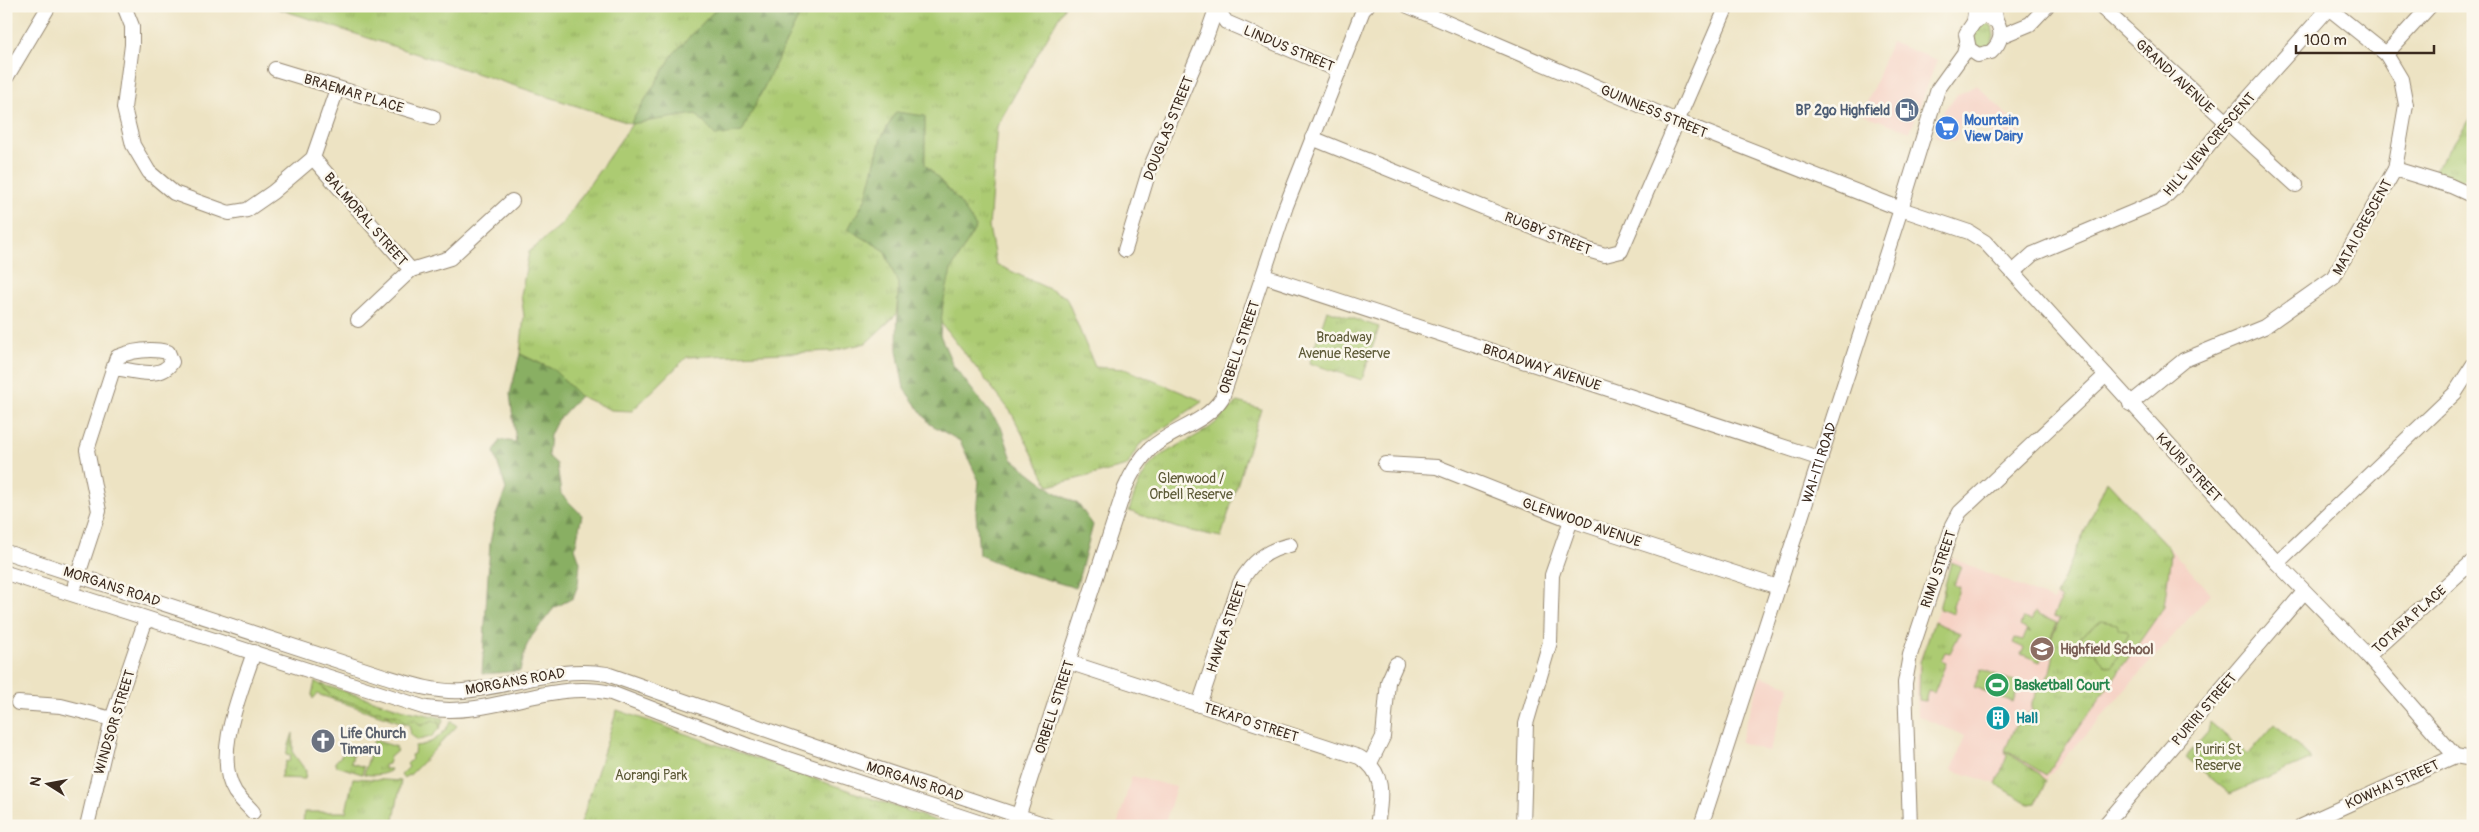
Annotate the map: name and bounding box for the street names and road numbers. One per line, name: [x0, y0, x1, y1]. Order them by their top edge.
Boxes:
street label: LINDUS STREET: [1241, 22, 1337, 75]
street label: GRANDI AVENUE: [2132, 36, 2217, 117]
street label: BRAEMAR PLACE: [302, 70, 406, 117]
street label: DOUGLAS STREET: [1140, 73, 1197, 183]
street label: GUINNESS STREET: [1598, 81, 1710, 142]
street label: HILL VIEW CRESCENT: [2160, 89, 2259, 200]
street label: BALMORAL STREET: [320, 169, 411, 270]
street label: MATAI CRESCENT: [2329, 176, 2396, 278]
street label: RUGBY STREET: [1502, 208, 1594, 259]
street label: ORBELL STREET: [1216, 298, 1263, 396]
street label: BROADWAY AVENUE: [1481, 340, 1603, 395]
street label: WAI-ITI ROAD: [1798, 420, 1840, 505]
street label: KAURI STREET: [2152, 429, 2225, 506]
street label: GLENWOOD AVENUE: [1520, 494, 1644, 551]
street label: RIMU STREET: [1917, 528, 1960, 610]
street label: MORGANS ROAD: [61, 563, 163, 610]
street label: HAWEA STREET: [1203, 579, 1250, 675]
street label: TOTARA PLACE: [2369, 582, 2450, 657]
street label: ORBELL STREET: [1031, 658, 1078, 756]
street label: MORGANS ROAD: [464, 664, 566, 699]
street label: WINDSOR STREET: [90, 667, 139, 777]
street label: PURIRI STREET: [2168, 669, 2241, 749]
street label: TEKAPO STREET: [1201, 699, 1301, 746]
street label: KOWHAI STREET: [2343, 756, 2442, 813]
street label: MORGANS ROAD: [864, 758, 966, 805]

